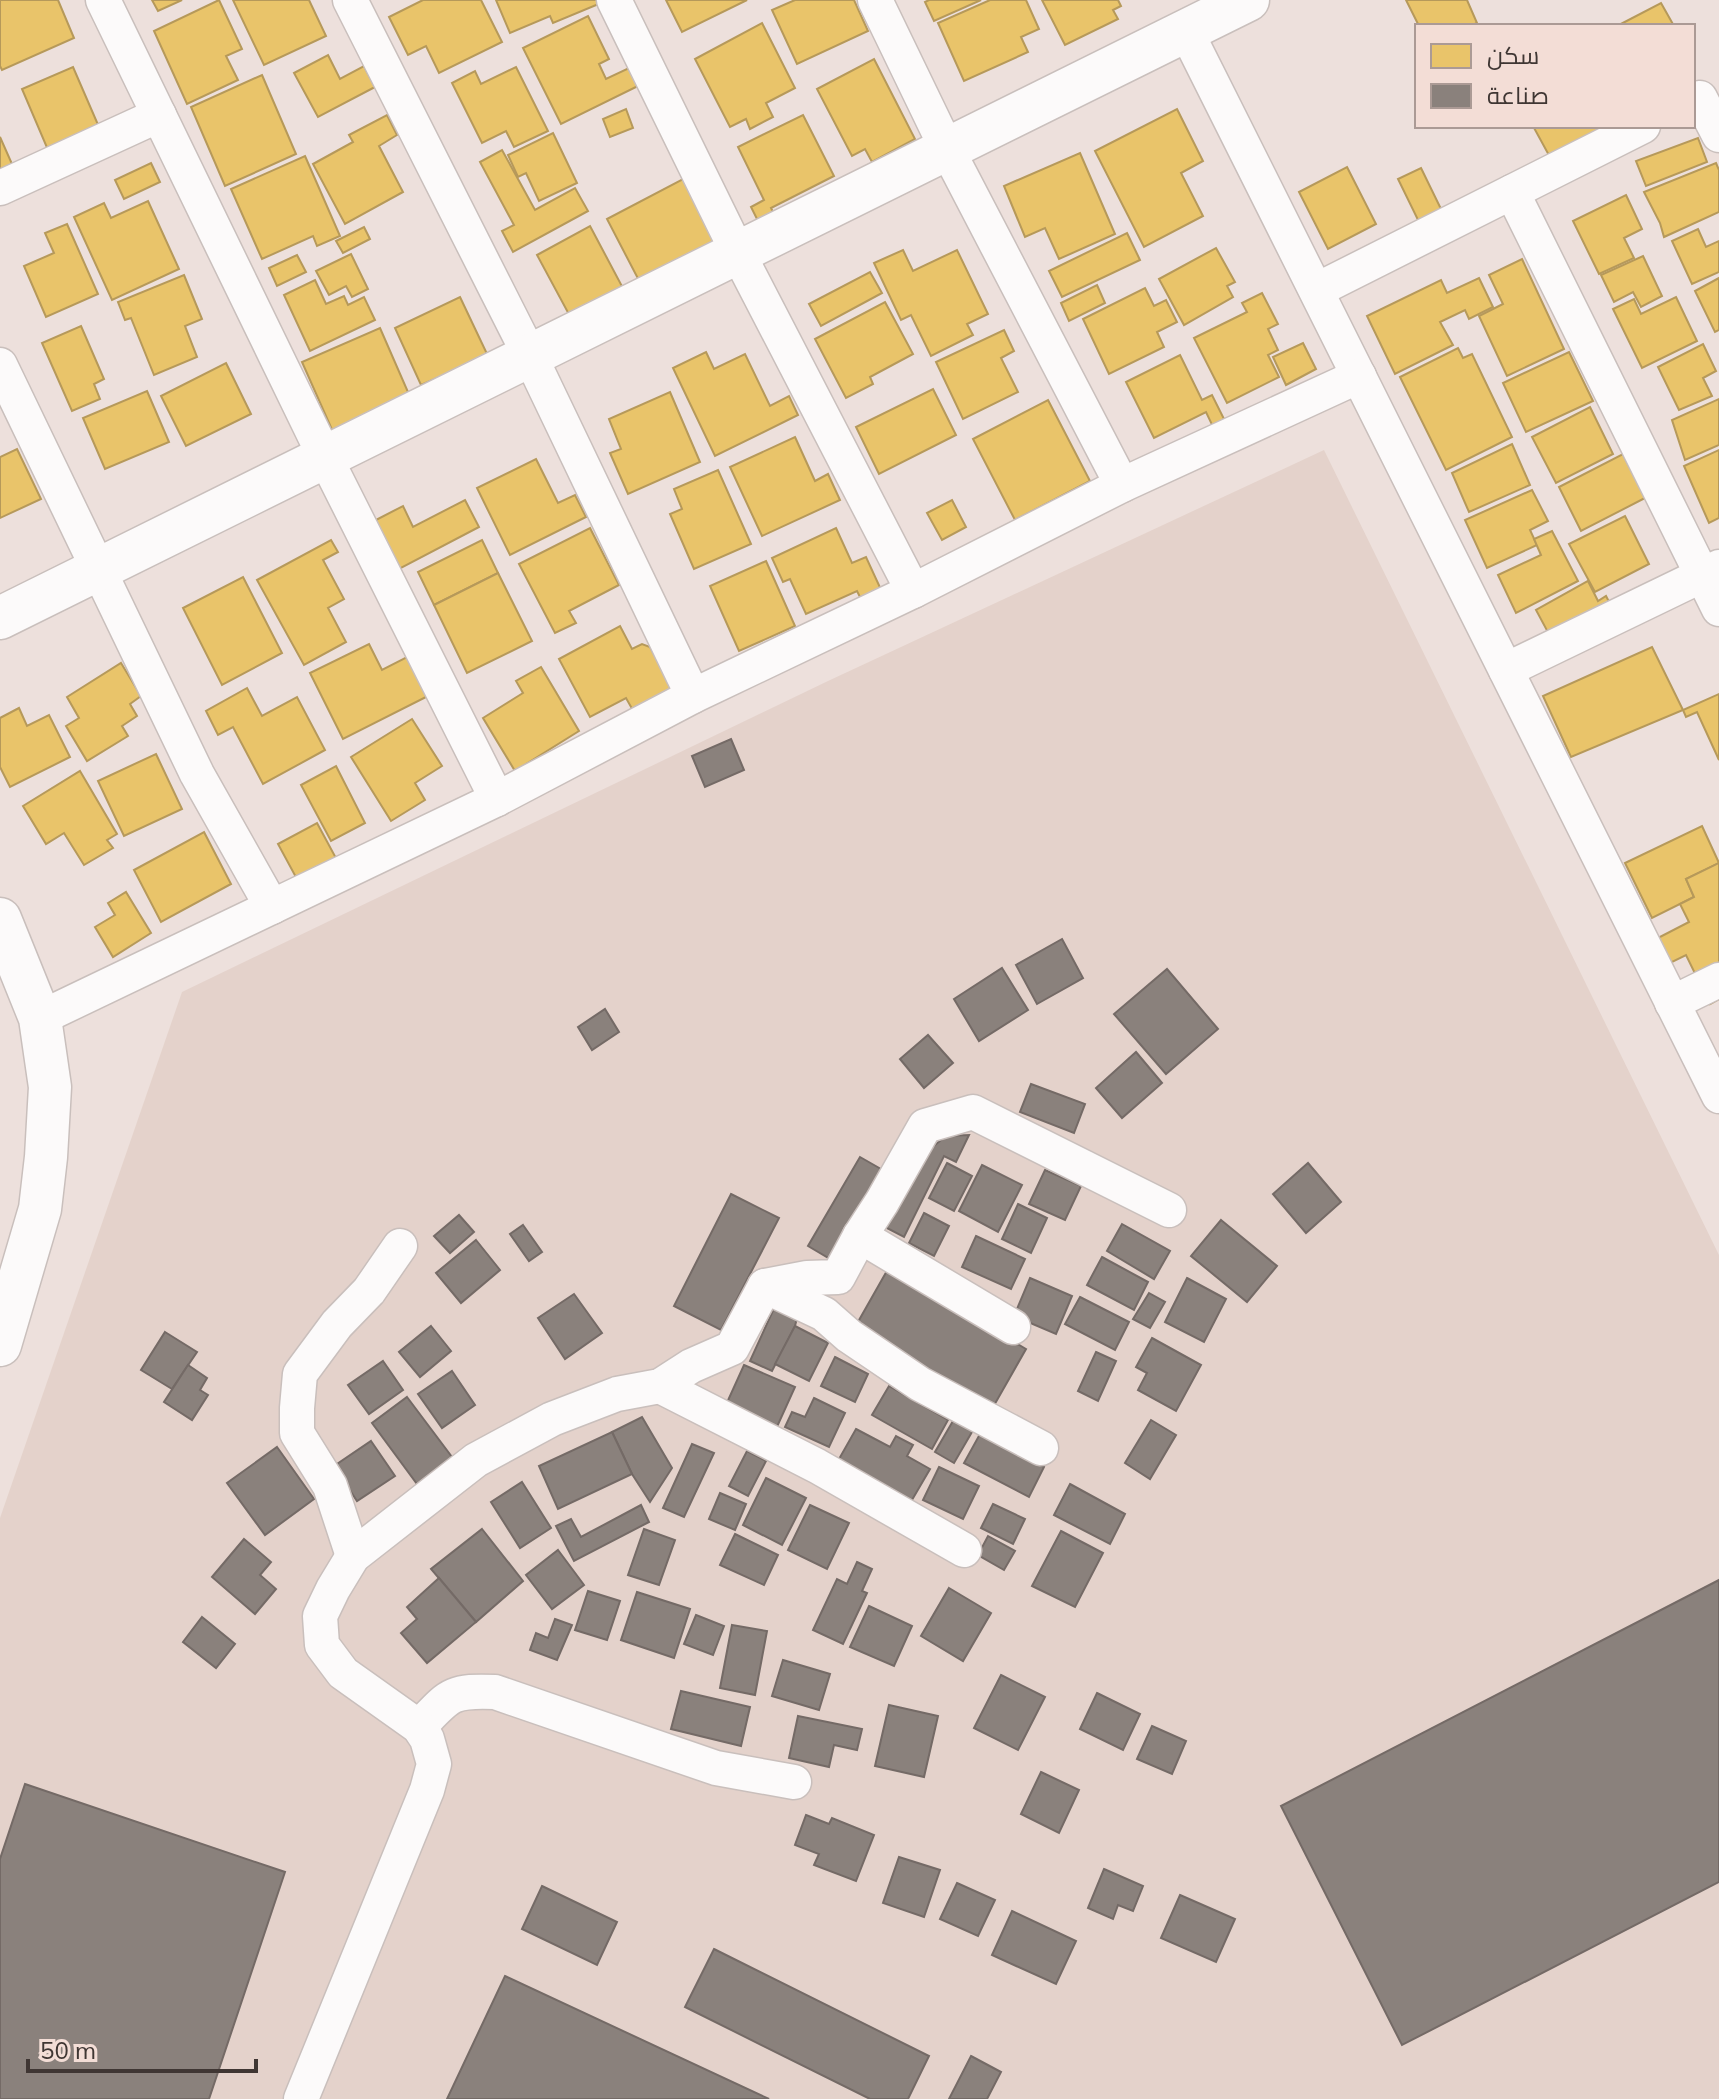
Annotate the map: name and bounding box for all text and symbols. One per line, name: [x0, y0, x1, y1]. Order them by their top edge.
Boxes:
legend: [1415, 24, 1695, 128]
text: سكن: [1487, 40, 1539, 70]
text: صناعة: [1487, 80, 1549, 110]
scale bar: [28, 2023, 256, 2073]
text: 50 m: [40, 2035, 96, 2065]

